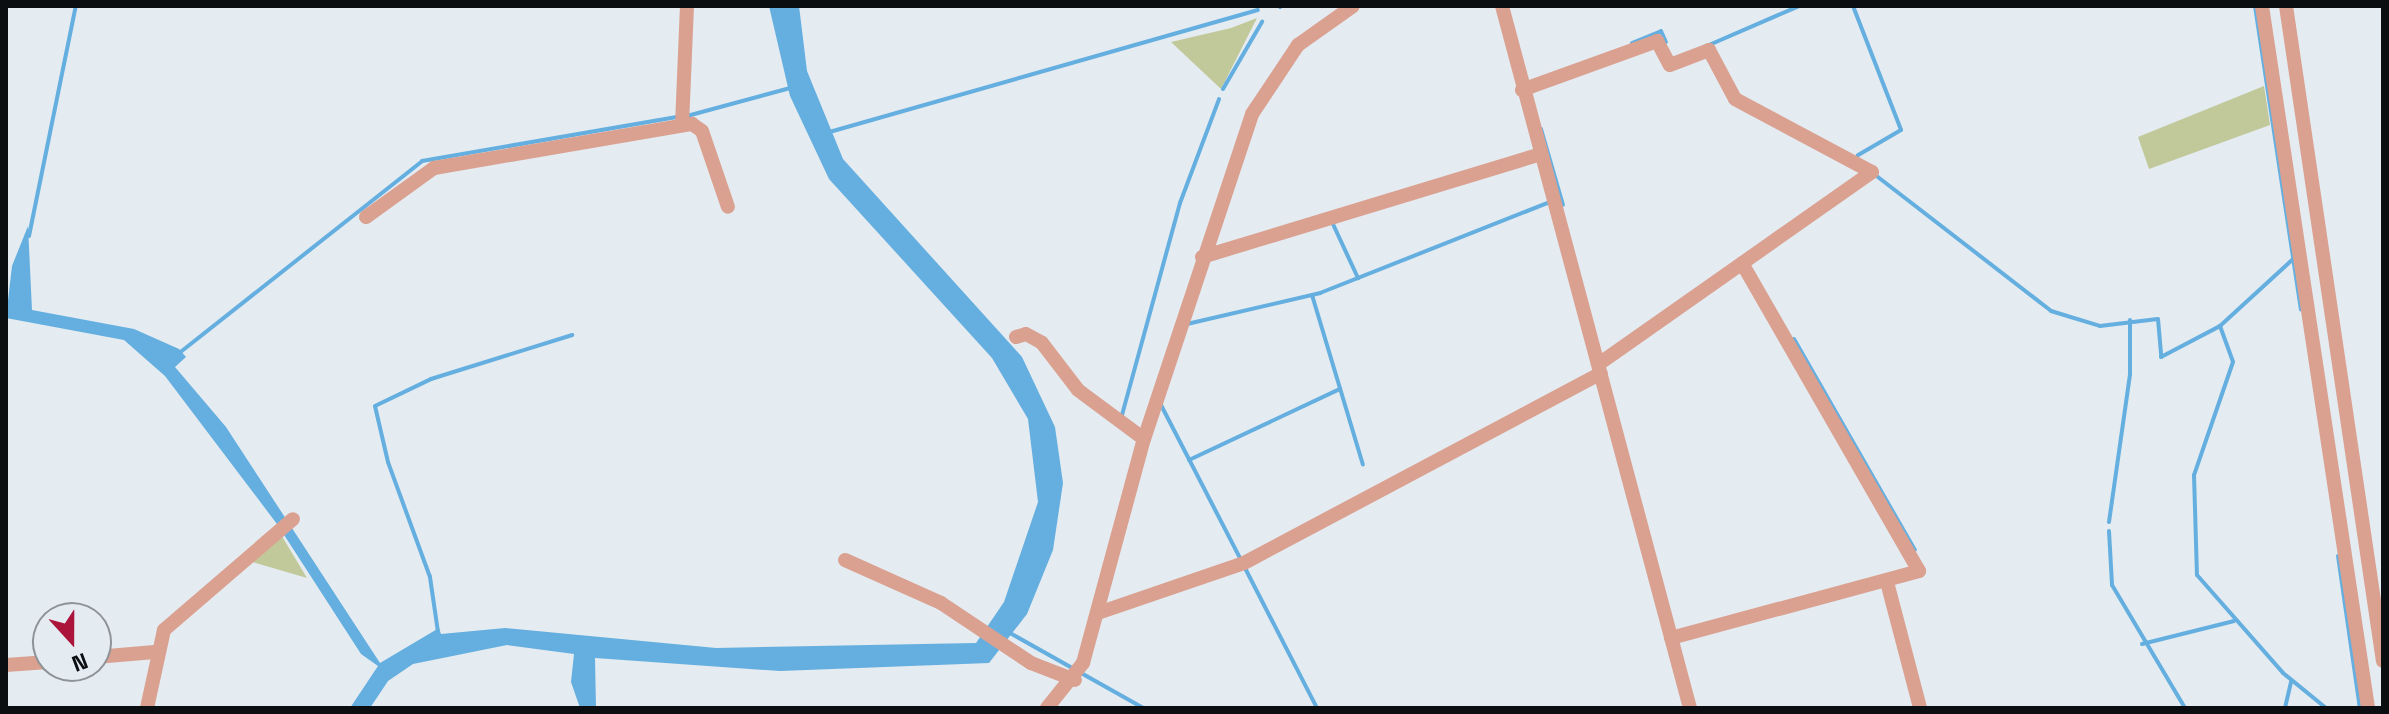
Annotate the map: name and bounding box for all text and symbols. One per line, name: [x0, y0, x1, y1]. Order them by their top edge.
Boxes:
north arrow: [32, 602, 112, 682]
text: N: [68, 647, 92, 678]

